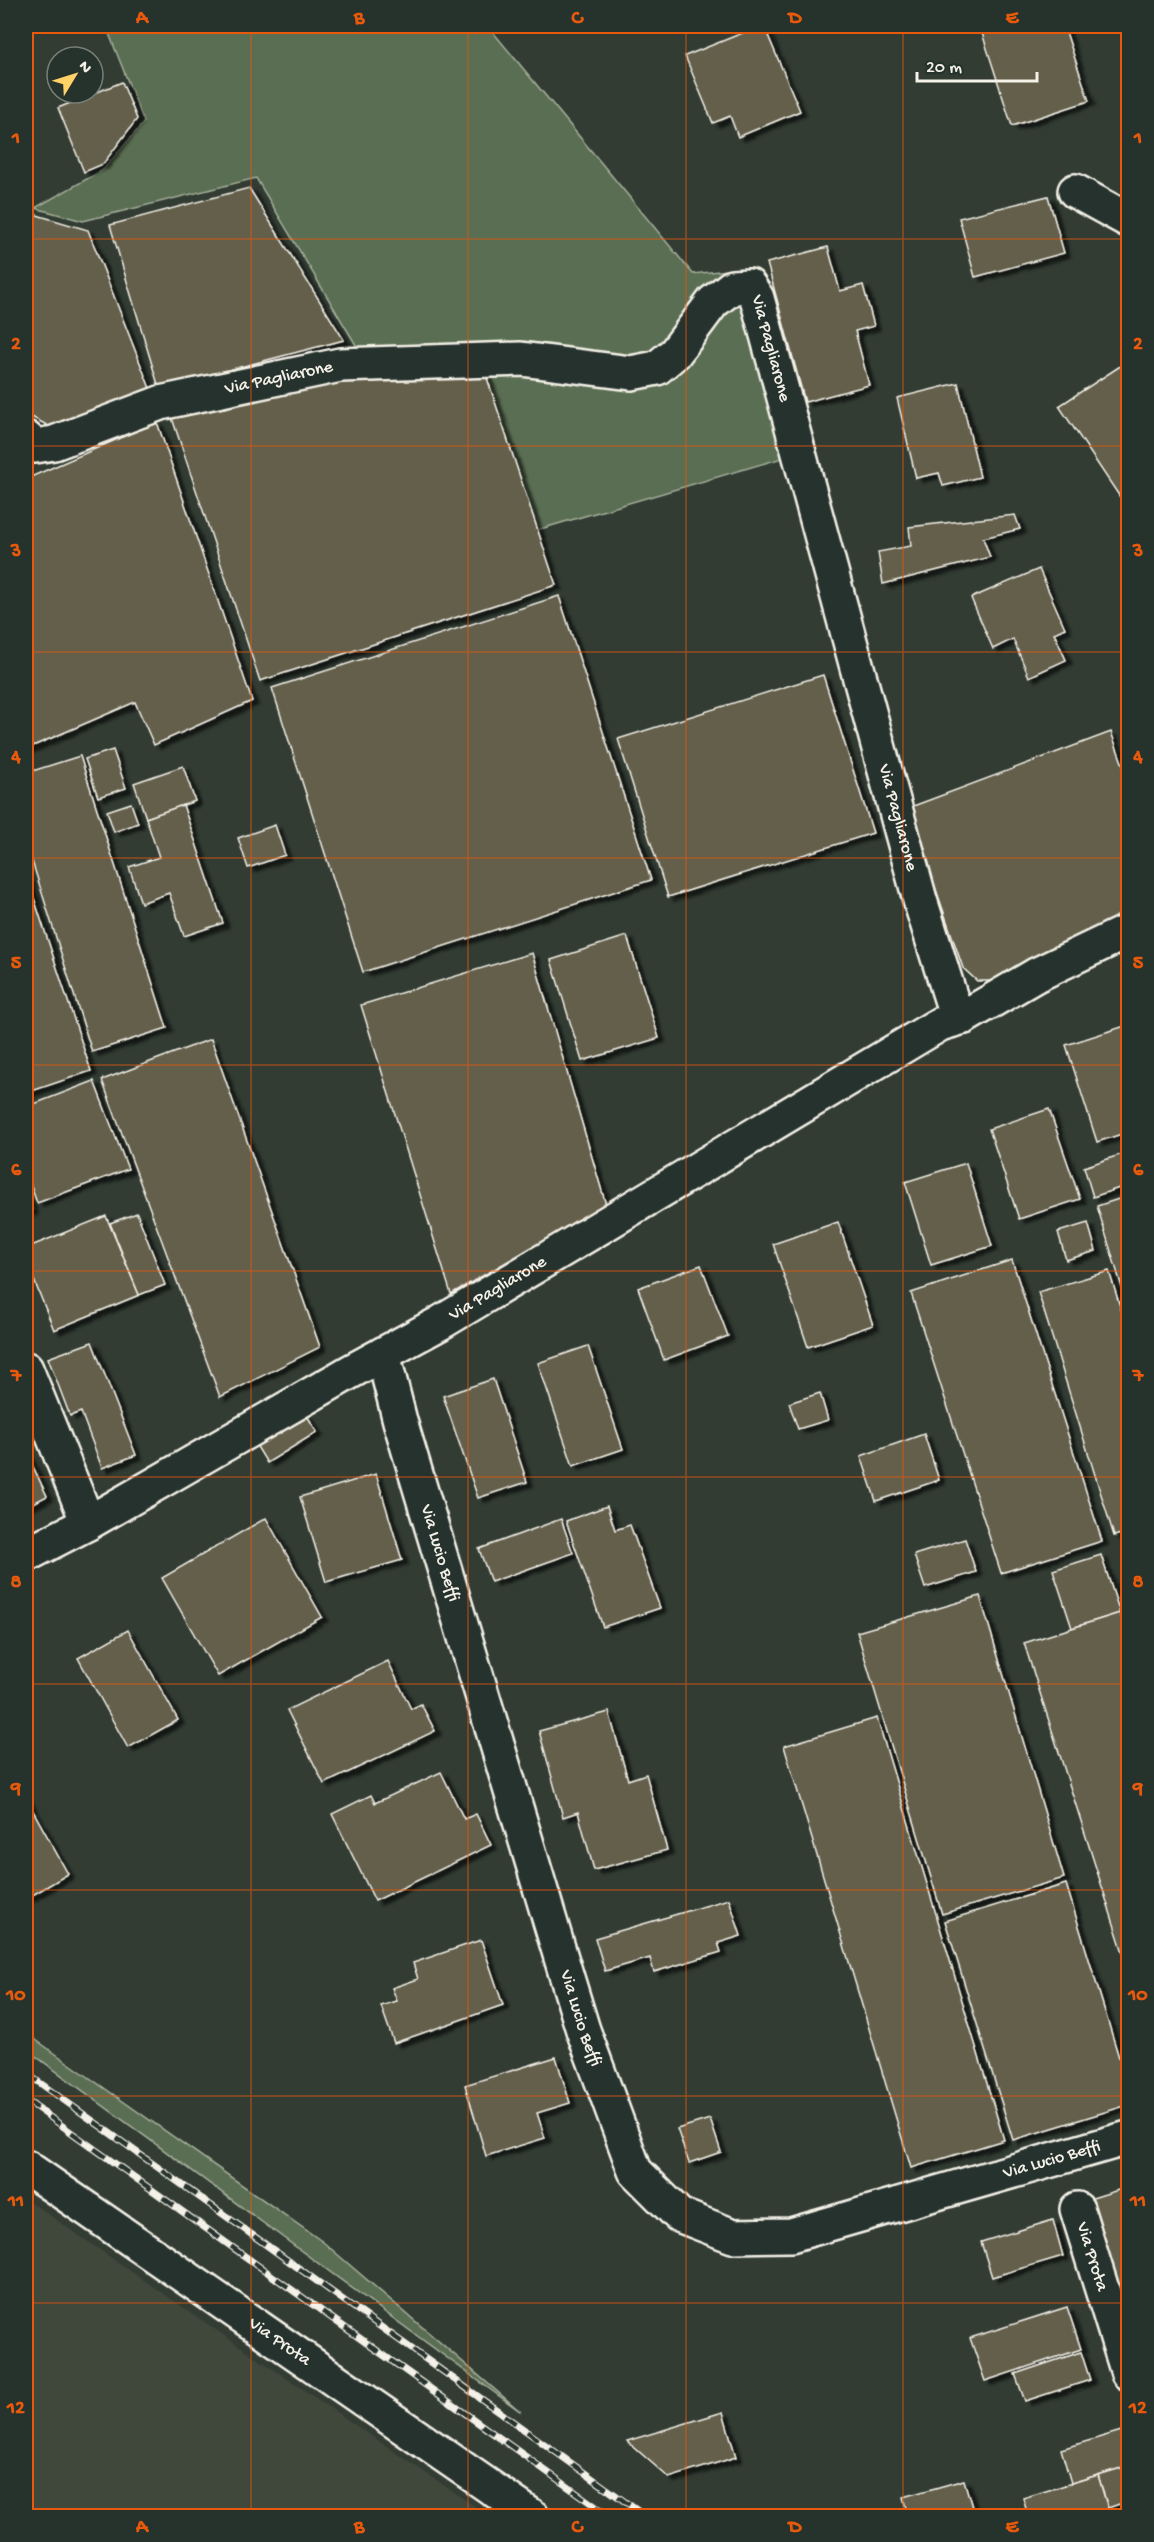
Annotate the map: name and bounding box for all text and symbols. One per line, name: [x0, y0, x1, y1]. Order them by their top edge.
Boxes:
text: A: [135, 8, 150, 31]
text: B: [353, 8, 365, 31]
text: C: [571, 8, 585, 31]
text: D: [786, 8, 802, 31]
text: E: [1006, 8, 1020, 31]
north arrow: [45, 45, 105, 105]
scale bar: [917, 45, 1037, 83]
text: N: [73, 58, 95, 78]
text: 20 m: [926, 58, 962, 79]
text: 1: [11, 128, 20, 151]
text: 1: [1133, 128, 1142, 151]
street label: Via Pagliarone: [746, 292, 795, 405]
text: 2: [11, 334, 21, 357]
text: 2: [1133, 334, 1143, 357]
street label: Via Pagliarone: [222, 356, 335, 400]
text: 3: [10, 541, 21, 564]
text: 3: [1132, 541, 1143, 564]
text: 4: [10, 747, 21, 770]
text: 4: [1132, 747, 1143, 770]
street label: Via Pagliarone: [873, 761, 922, 874]
text: 5: [11, 953, 22, 976]
text: 5: [1133, 953, 1144, 976]
text: 6: [11, 1160, 22, 1183]
text: 6: [1133, 1160, 1144, 1183]
street label: Via Pagliarone: [444, 1251, 551, 1326]
text: 7: [10, 1366, 23, 1389]
text: 7: [1132, 1366, 1145, 1389]
street label: Via Lucio Beffi: [415, 1501, 464, 1604]
text: 8: [11, 1572, 22, 1595]
text: 8: [1133, 1572, 1144, 1595]
text: 9: [10, 1779, 21, 1802]
text: 9: [1132, 1779, 1143, 1802]
street label: Via Lucio Beffi: [555, 1967, 606, 2069]
text: 10: [5, 1985, 26, 2008]
text: 10: [1127, 1985, 1148, 2008]
street label: Via Lucio Beffi: [1000, 2136, 1103, 2184]
text: 11: [7, 2191, 24, 2214]
text: 11: [1129, 2191, 1146, 2214]
street label: Via Prota: [1071, 2219, 1113, 2295]
street label: Via Prota: [243, 2312, 316, 2371]
text: 12: [6, 2398, 25, 2421]
text: 12: [1128, 2398, 1147, 2421]
text: A: [135, 2517, 150, 2540]
text: B: [353, 2517, 365, 2540]
text: C: [571, 2517, 585, 2540]
text: D: [786, 2517, 802, 2540]
text: E: [1006, 2517, 1020, 2540]

